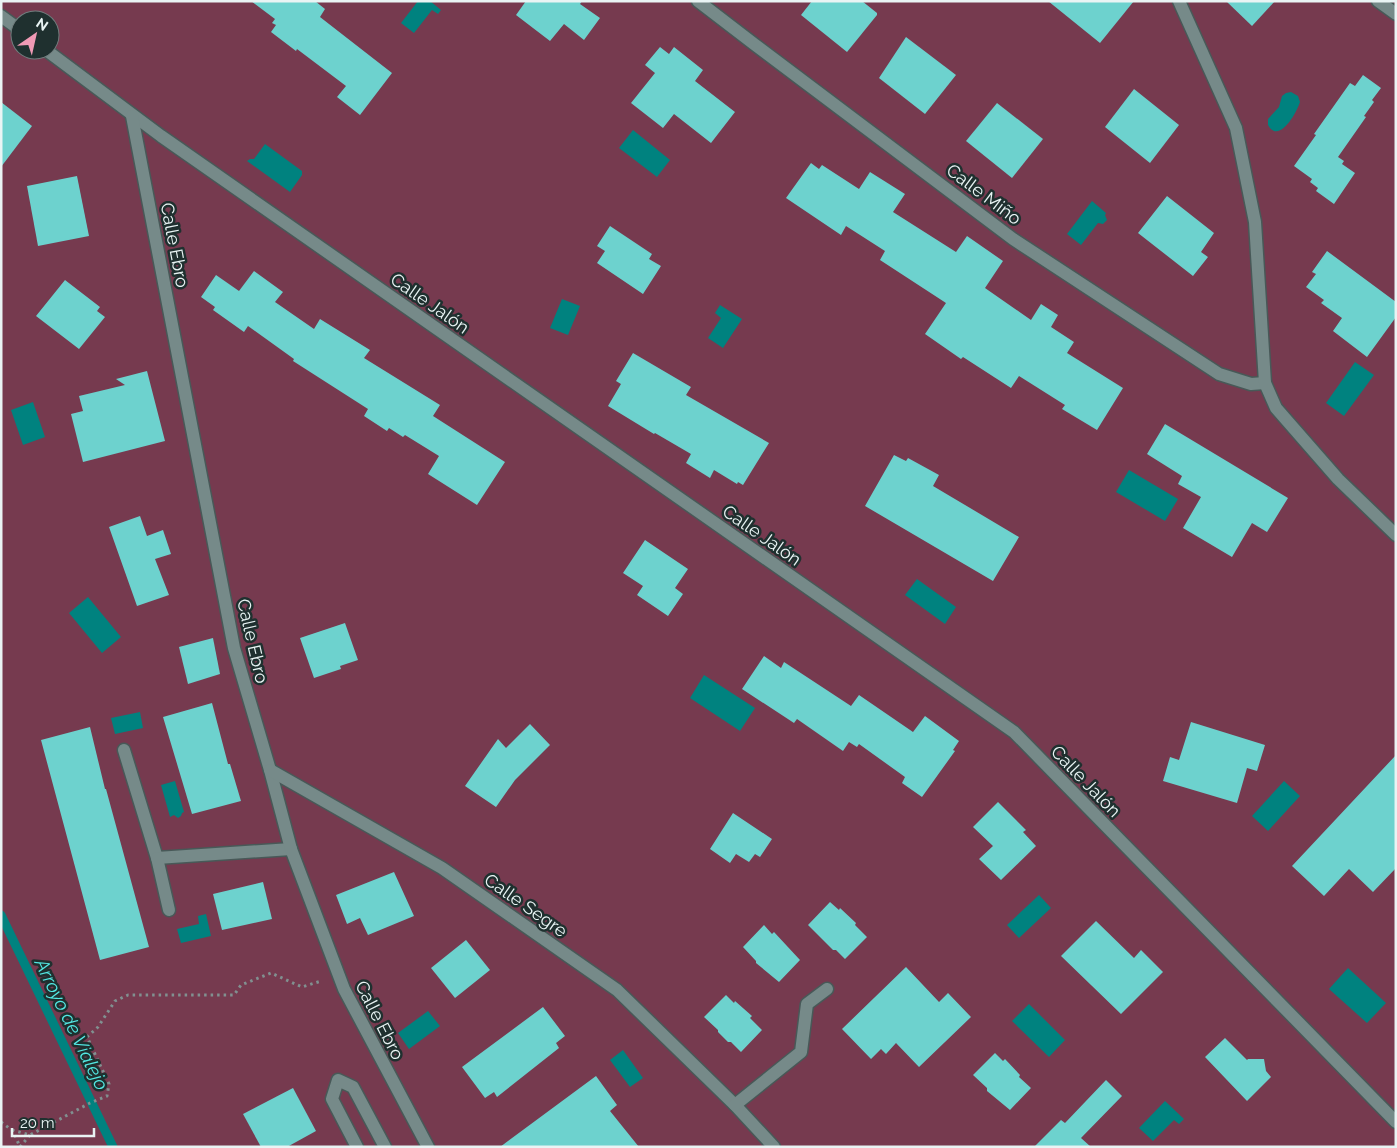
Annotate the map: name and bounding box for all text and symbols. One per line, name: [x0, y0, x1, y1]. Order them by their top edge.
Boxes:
north arrow: [10, 10, 60, 60]
text: N: [33, 15, 51, 34]
street label: Calle Miño: [943, 159, 1026, 229]
street label: Calle Ebro: [156, 201, 194, 289]
street label: Calle Jalón: [387, 268, 473, 338]
street label: Calle Jalón: [719, 500, 805, 570]
street label: Calle Ebro: [233, 597, 273, 685]
street label: Calle Jalón: [1047, 741, 1125, 821]
street label: Calle Segre: [481, 869, 572, 941]
water label: Arroyo de Vialejo: [30, 954, 113, 1094]
street label: Calle Ebro: [351, 977, 409, 1063]
scale bar: [12, 1106, 95, 1138]
text: 20 m: [20, 1114, 55, 1132]

